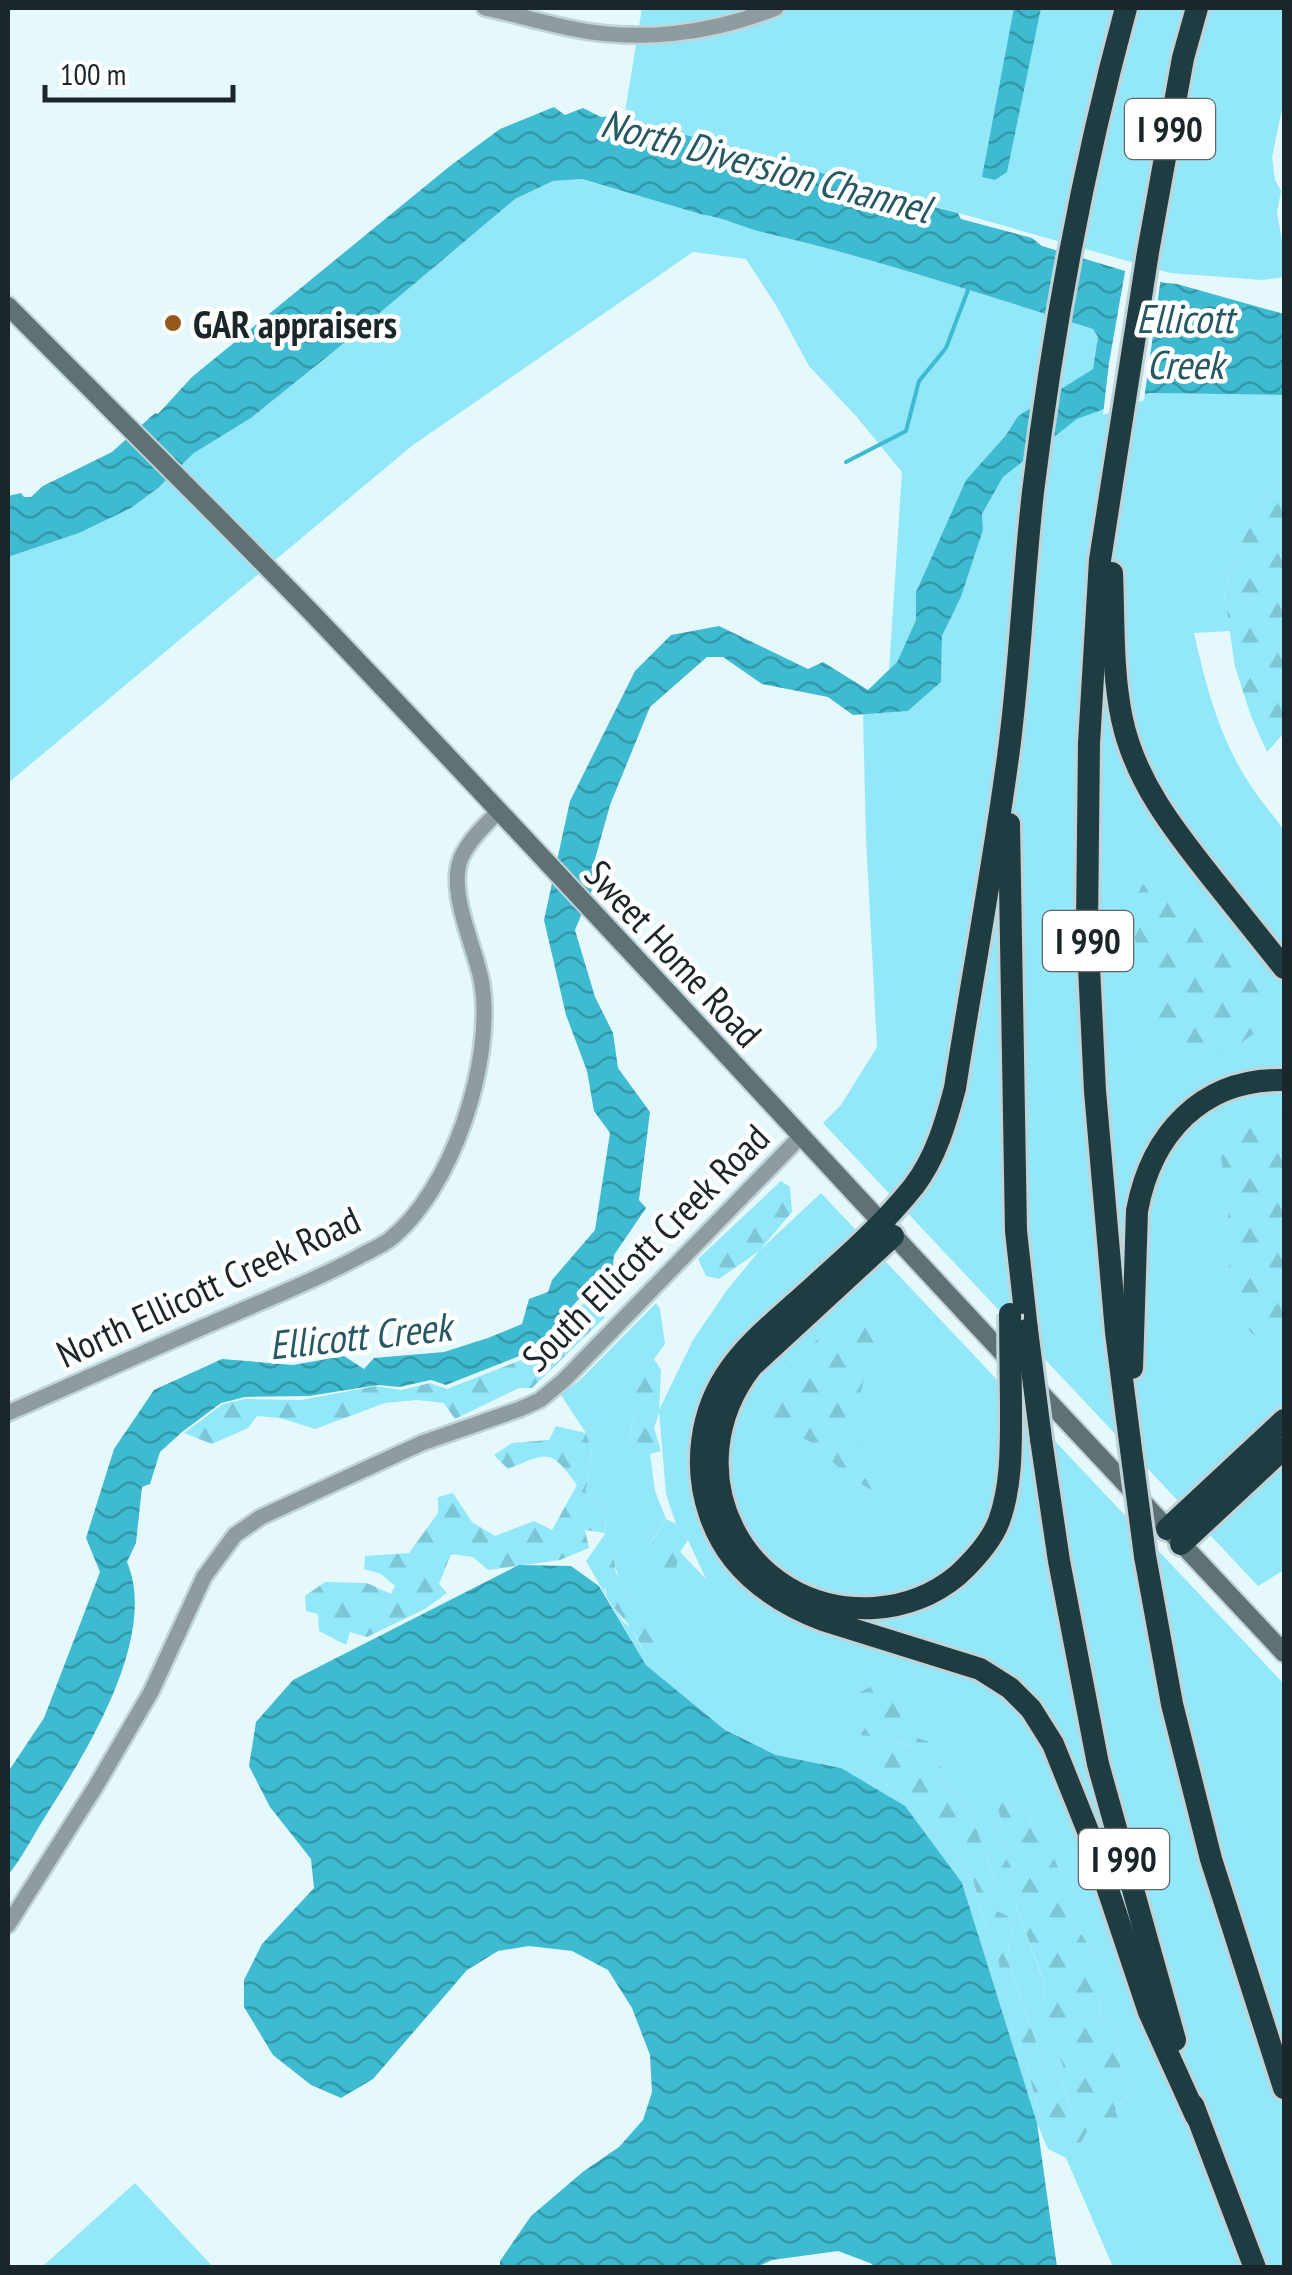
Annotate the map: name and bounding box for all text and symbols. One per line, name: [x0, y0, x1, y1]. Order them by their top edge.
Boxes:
scale bar: [45, 40, 232, 102]
text: 100 m: [60, 54, 126, 93]
water label: North Diversion Channel: [596, 96, 940, 235]
road number: I 990: [1125, 99, 1215, 159]
water label: Ellicott Creek: [1136, 292, 1238, 390]
place label: GAR appraisers: [193, 299, 397, 348]
marker: GAR appraisers: [162, 312, 184, 334]
street label: Sweet Home Road: [575, 849, 773, 1057]
road number: I 990: [1043, 911, 1133, 971]
street label: South Ellicott Creek Road: [511, 1113, 779, 1381]
street label: North Ellicott Creek Road: [49, 1196, 367, 1376]
water label: Ellicott Creek: [267, 1302, 453, 1368]
road number: I 990: [1079, 1829, 1169, 1889]

